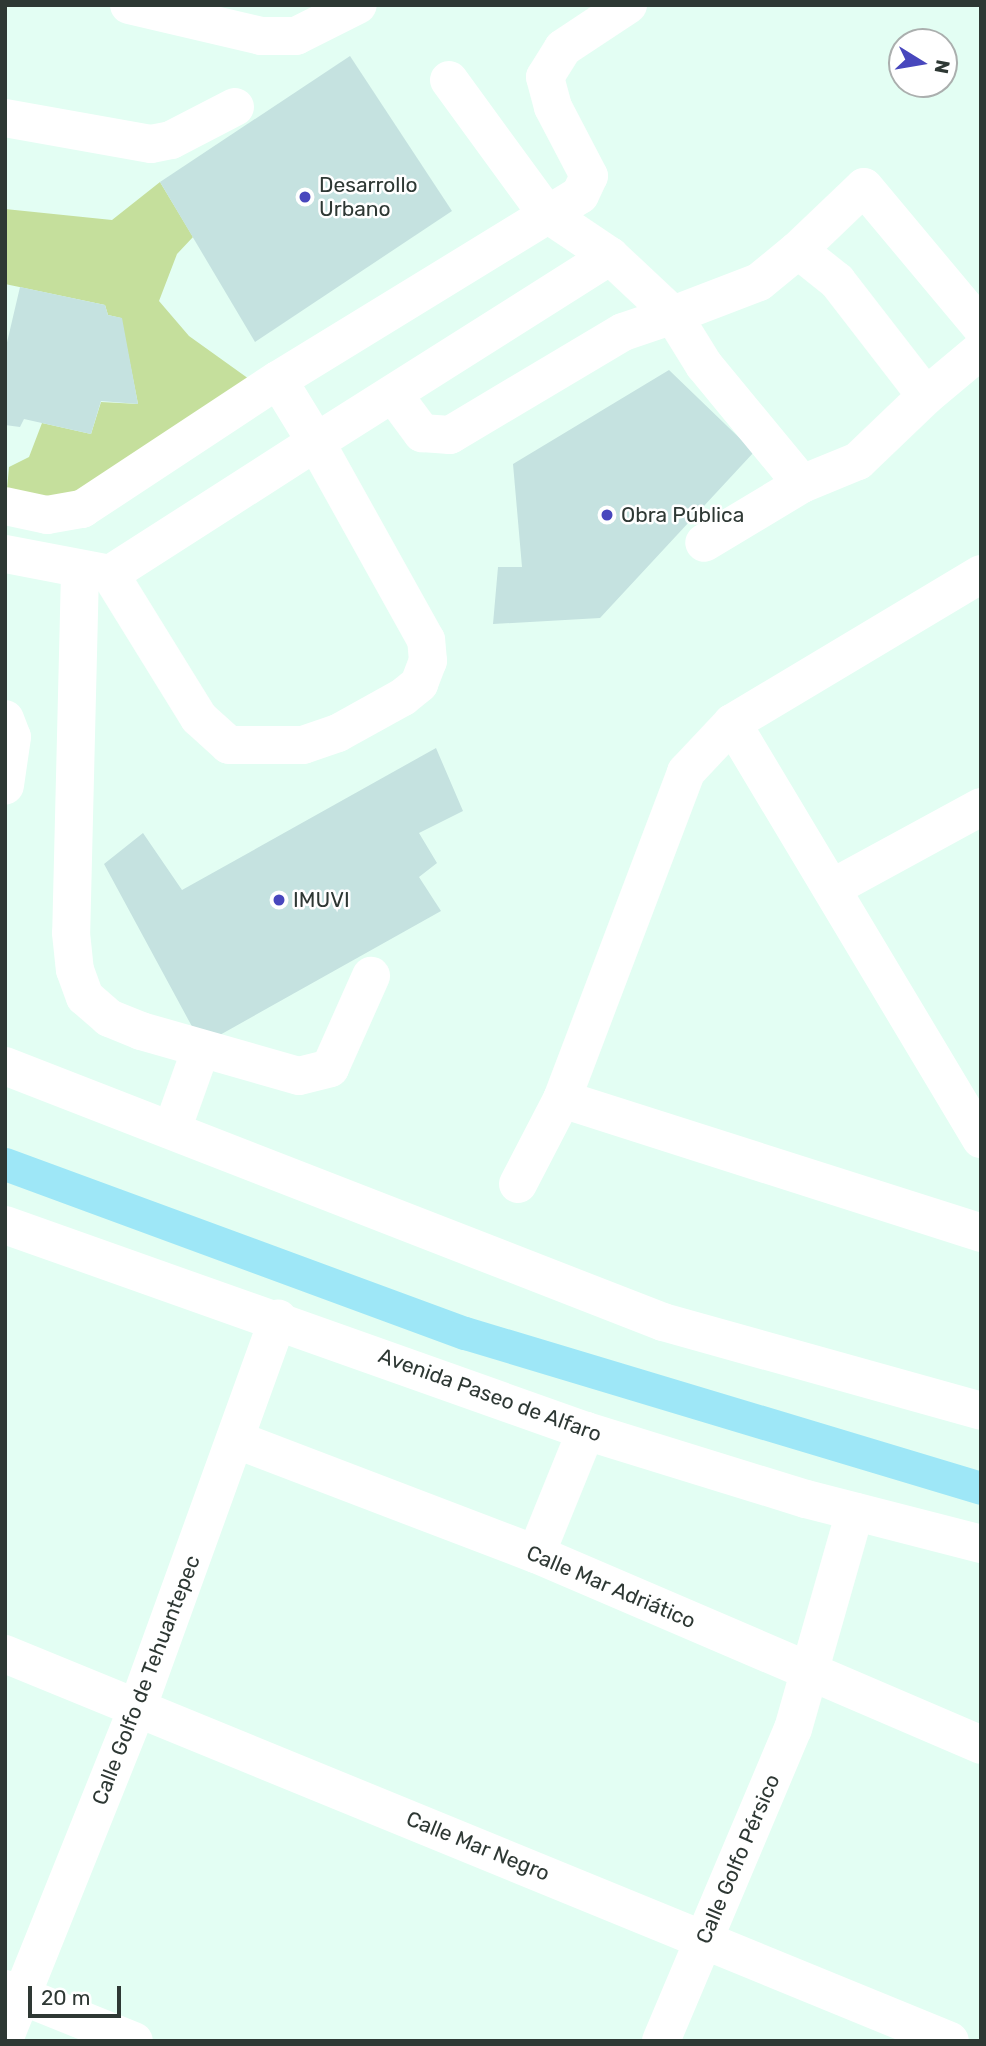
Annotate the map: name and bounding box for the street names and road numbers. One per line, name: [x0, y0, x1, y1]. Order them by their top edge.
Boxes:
street label: Avenida Paseo de Alfaro: [375, 1343, 605, 1447]
street label: Calle Mar Adriático: [522, 1540, 700, 1634]
street label: Calle Golfo de Tehuantepec: [87, 1551, 205, 1809]
street label: Calle Golfo Pérsico: [691, 1770, 785, 1948]
street label: Calle Mar Negro: [402, 1806, 554, 1886]

